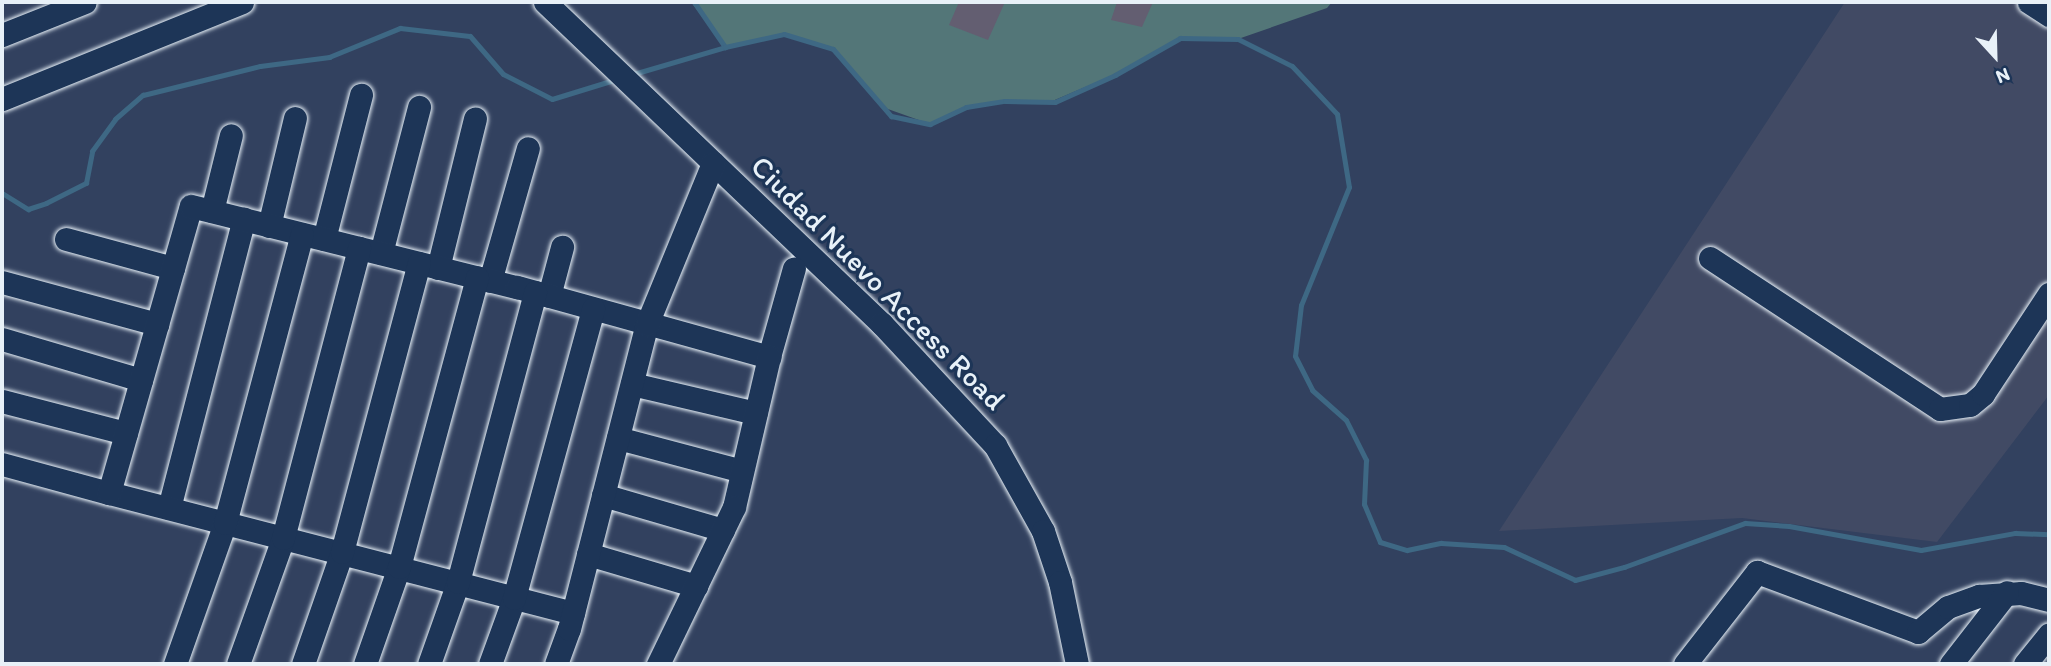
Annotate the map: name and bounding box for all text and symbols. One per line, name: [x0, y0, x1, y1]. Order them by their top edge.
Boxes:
north arrow: [1960, 21, 2030, 91]
text: N: [1993, 63, 2013, 89]
street label: Ciudad Nuevo Access Road: [743, 148, 1013, 418]

